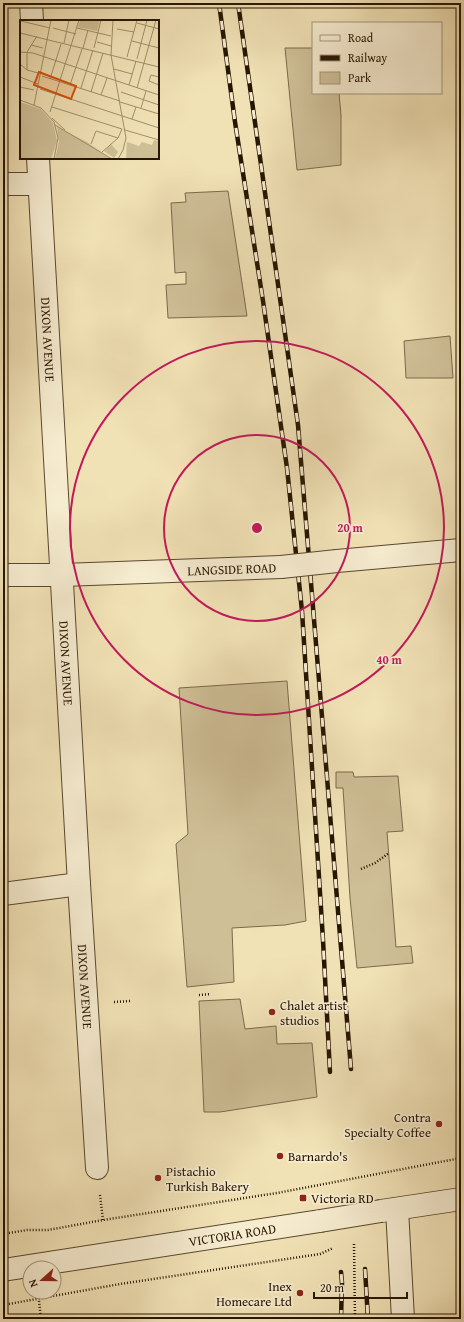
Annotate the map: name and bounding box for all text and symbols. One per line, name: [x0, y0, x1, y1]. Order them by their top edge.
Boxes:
inset map: [20, 20, 159, 159]
legend: [312, 22, 442, 94]
text: Road: [348, 29, 374, 46]
text: Railway: [348, 49, 387, 66]
text: Park: [348, 69, 372, 86]
street label: DIXON AVENUE: [36, 297, 60, 383]
text: 20 m: [337, 519, 363, 536]
centre of rings: [250, 521, 264, 535]
street label: LANGSIDE ROAD: [187, 558, 277, 580]
street label: DIXON AVENUE: [54, 620, 78, 707]
text: 40 m: [376, 651, 402, 668]
street label: DIXON AVENUE: [73, 944, 97, 1030]
place label: Chalet artist studios: [280, 996, 348, 1030]
marker: Chalet artist studios: [267, 1007, 277, 1017]
place label: Contra Specialty Coffee: [344, 1108, 432, 1142]
marker: Contra Specialty Coffee: [434, 1119, 444, 1129]
place label: Barnardo's: [288, 1147, 348, 1166]
marker: Barnardo's: [275, 1151, 285, 1161]
place label: Pistachio Turkish Bakery: [166, 1162, 250, 1196]
marker: Pistachio Turkish Bakery: [153, 1173, 163, 1183]
place label: Victoria RD: [311, 1189, 374, 1208]
marker: Victoria RD: [298, 1193, 308, 1203]
street label: VICTORIA ROAD: [187, 1219, 277, 1251]
north arrow: [22, 1260, 62, 1300]
scale bar: [314, 1274, 407, 1300]
text: N: [24, 1277, 41, 1290]
place label: Inex Homecare Ltd: [216, 1277, 292, 1311]
text: 20 m: [320, 1279, 344, 1296]
marker: Inex Homecare Ltd: [295, 1288, 305, 1298]

